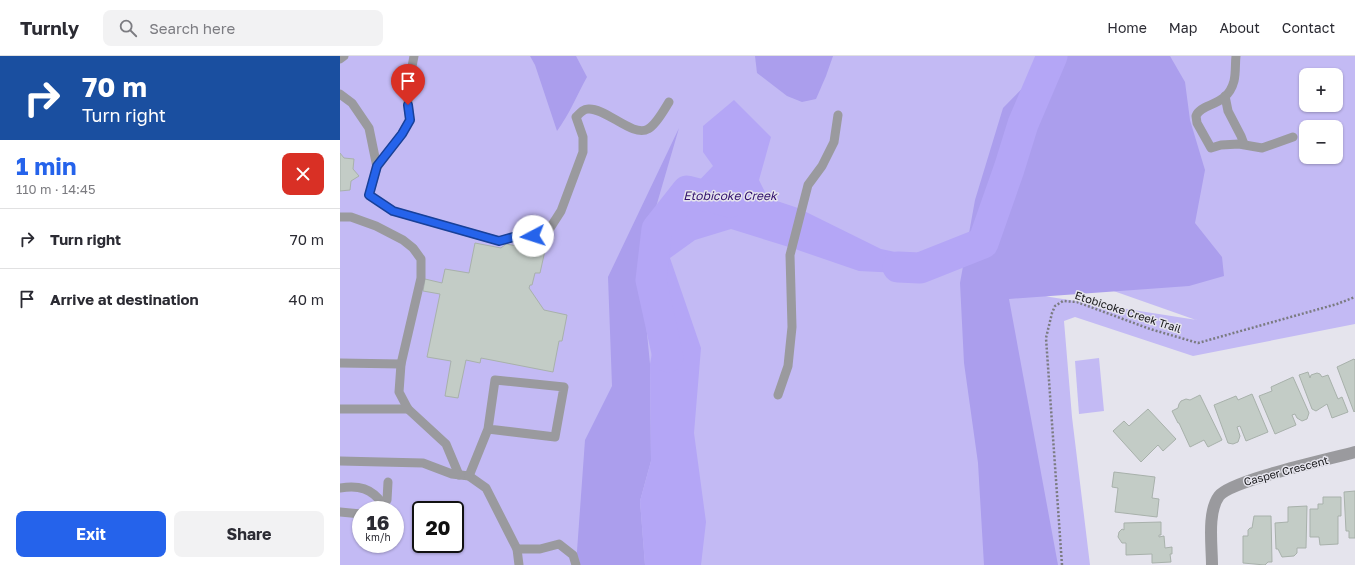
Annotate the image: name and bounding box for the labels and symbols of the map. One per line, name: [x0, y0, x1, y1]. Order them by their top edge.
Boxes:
pin: [391, 64, 425, 105]
water label: Etobicoke Creek: [683, 188, 778, 203]
position arrow: [512, 215, 554, 257]
street label: Etobicoke Creek Trail: [1073, 288, 1184, 335]
street label: Casper Crescent: [1242, 453, 1330, 488]
speed limit sign: 20: [412, 501, 464, 553]

